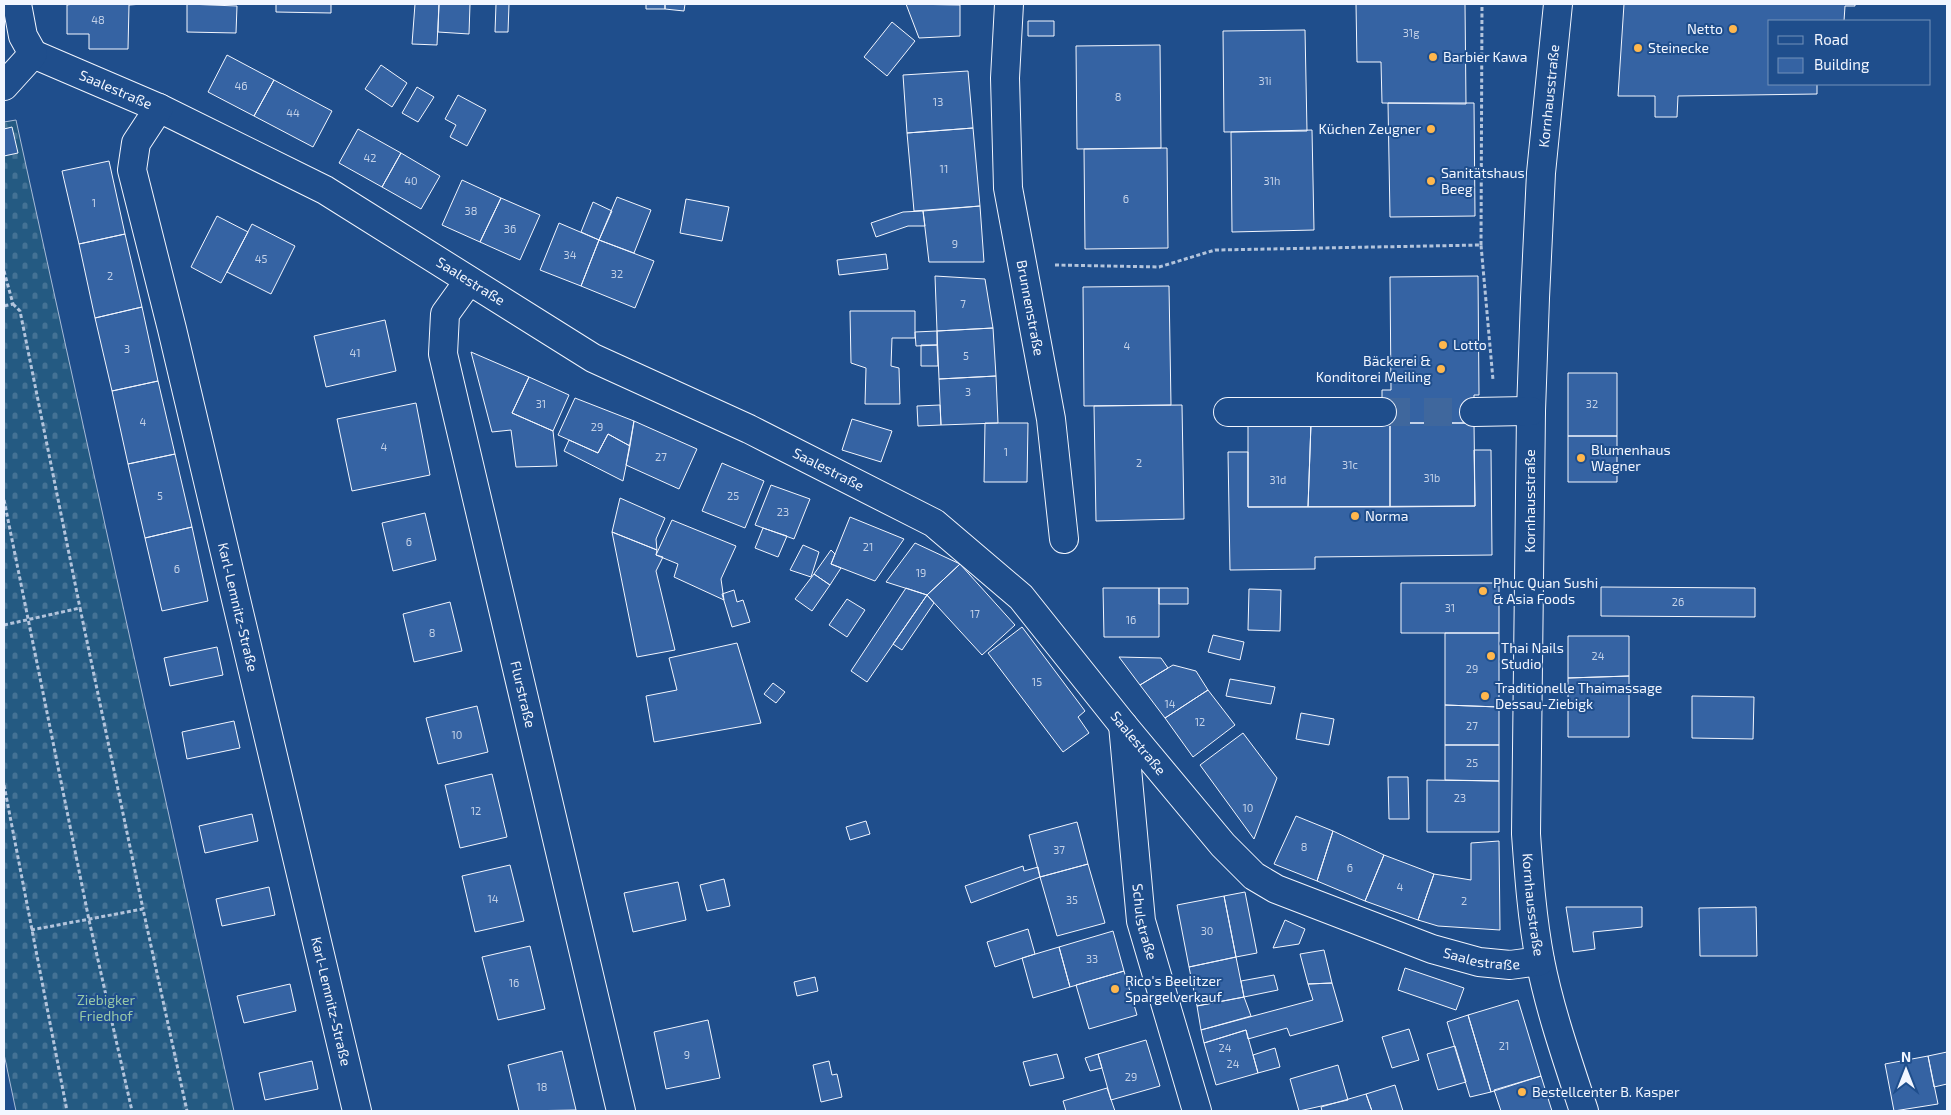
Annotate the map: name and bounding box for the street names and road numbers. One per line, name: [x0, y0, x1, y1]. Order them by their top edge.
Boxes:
street label: Kornhausstraße: [1535, 44, 1562, 148]
street label: Saalestraße: [77, 66, 155, 112]
street label: Saalestraße: [433, 253, 508, 309]
street label: Brunnenstraße: [1014, 258, 1048, 357]
street label: Saalestraße: [790, 444, 867, 494]
street label: Kornhausstraße: [1521, 449, 1538, 553]
street label: Karl-Lemnitz-Straße: [215, 541, 262, 673]
street label: Flurstraße: [507, 659, 540, 729]
street label: Saalestraße: [1107, 708, 1170, 778]
street label: Kornhausstraße: [1519, 852, 1548, 957]
street label: Schulstraße: [1130, 883, 1161, 962]
street label: Karl-Lemnitz-Straße: [308, 935, 355, 1067]
street label: Saalestraße: [1442, 944, 1521, 973]

